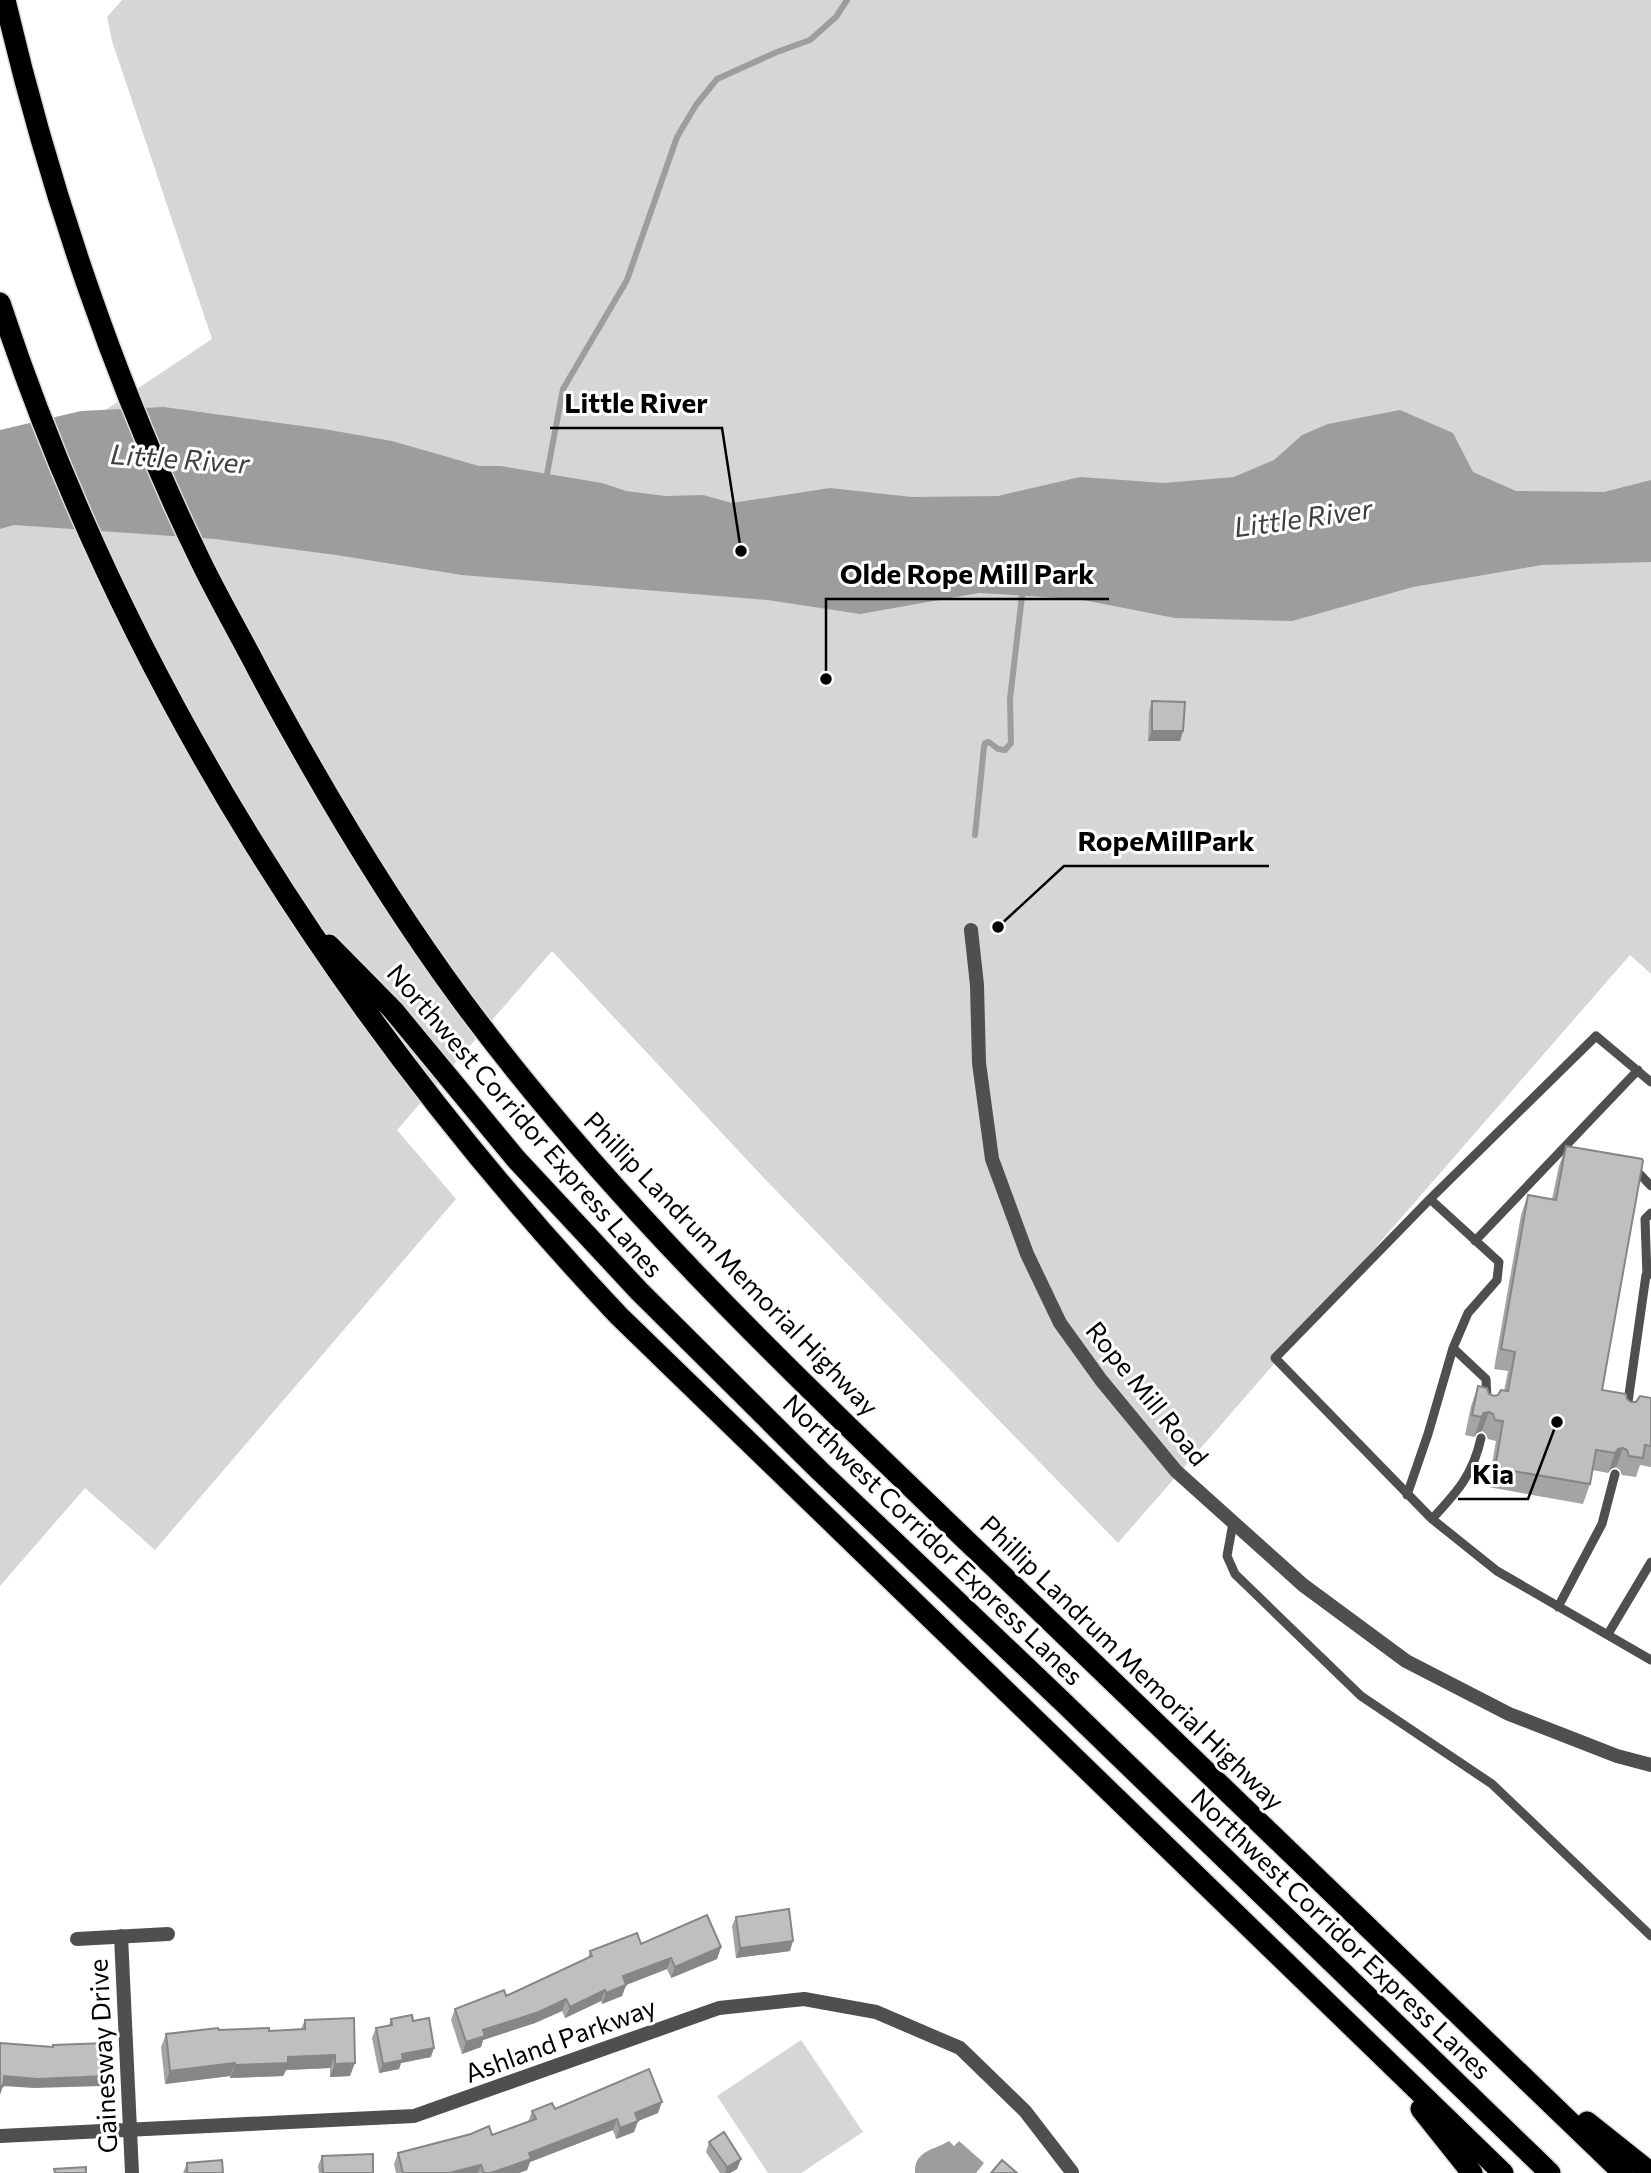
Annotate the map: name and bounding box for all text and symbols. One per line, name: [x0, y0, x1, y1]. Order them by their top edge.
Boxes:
callout: Little River: [550, 379, 722, 428]
text: Little River: [564, 385, 708, 419]
water label: Little River: [109, 436, 252, 480]
water label: Little River: [1232, 490, 1375, 544]
callout: Olde Rope Mill Park: [826, 550, 1109, 599]
text: Olde Rope Mill Park: [840, 556, 1094, 590]
callout: RopeMillPark: [1064, 817, 1269, 866]
text: RopeMillPark: [1078, 823, 1254, 857]
street label: Northwest Corridor Express Lanes: [382, 957, 670, 1283]
street label: Phillip Landrum Memorial Highway: [578, 1105, 886, 1421]
street label: Rope Mill Road: [1080, 1315, 1216, 1471]
street label: Northwest Corridor Express Lanes: [778, 1387, 1090, 1691]
callout: Kia: [1458, 1450, 1528, 1499]
text: Kia: [1472, 1456, 1514, 1490]
street label: Phillip Landrum Memorial Highway: [975, 1508, 1291, 1816]
street label: Northwest Corridor Express Lanes: [1186, 1781, 1498, 2085]
street label: Gainesway Drive: [81, 1958, 123, 2154]
street label: Ashland Parkway: [460, 1990, 660, 2088]

